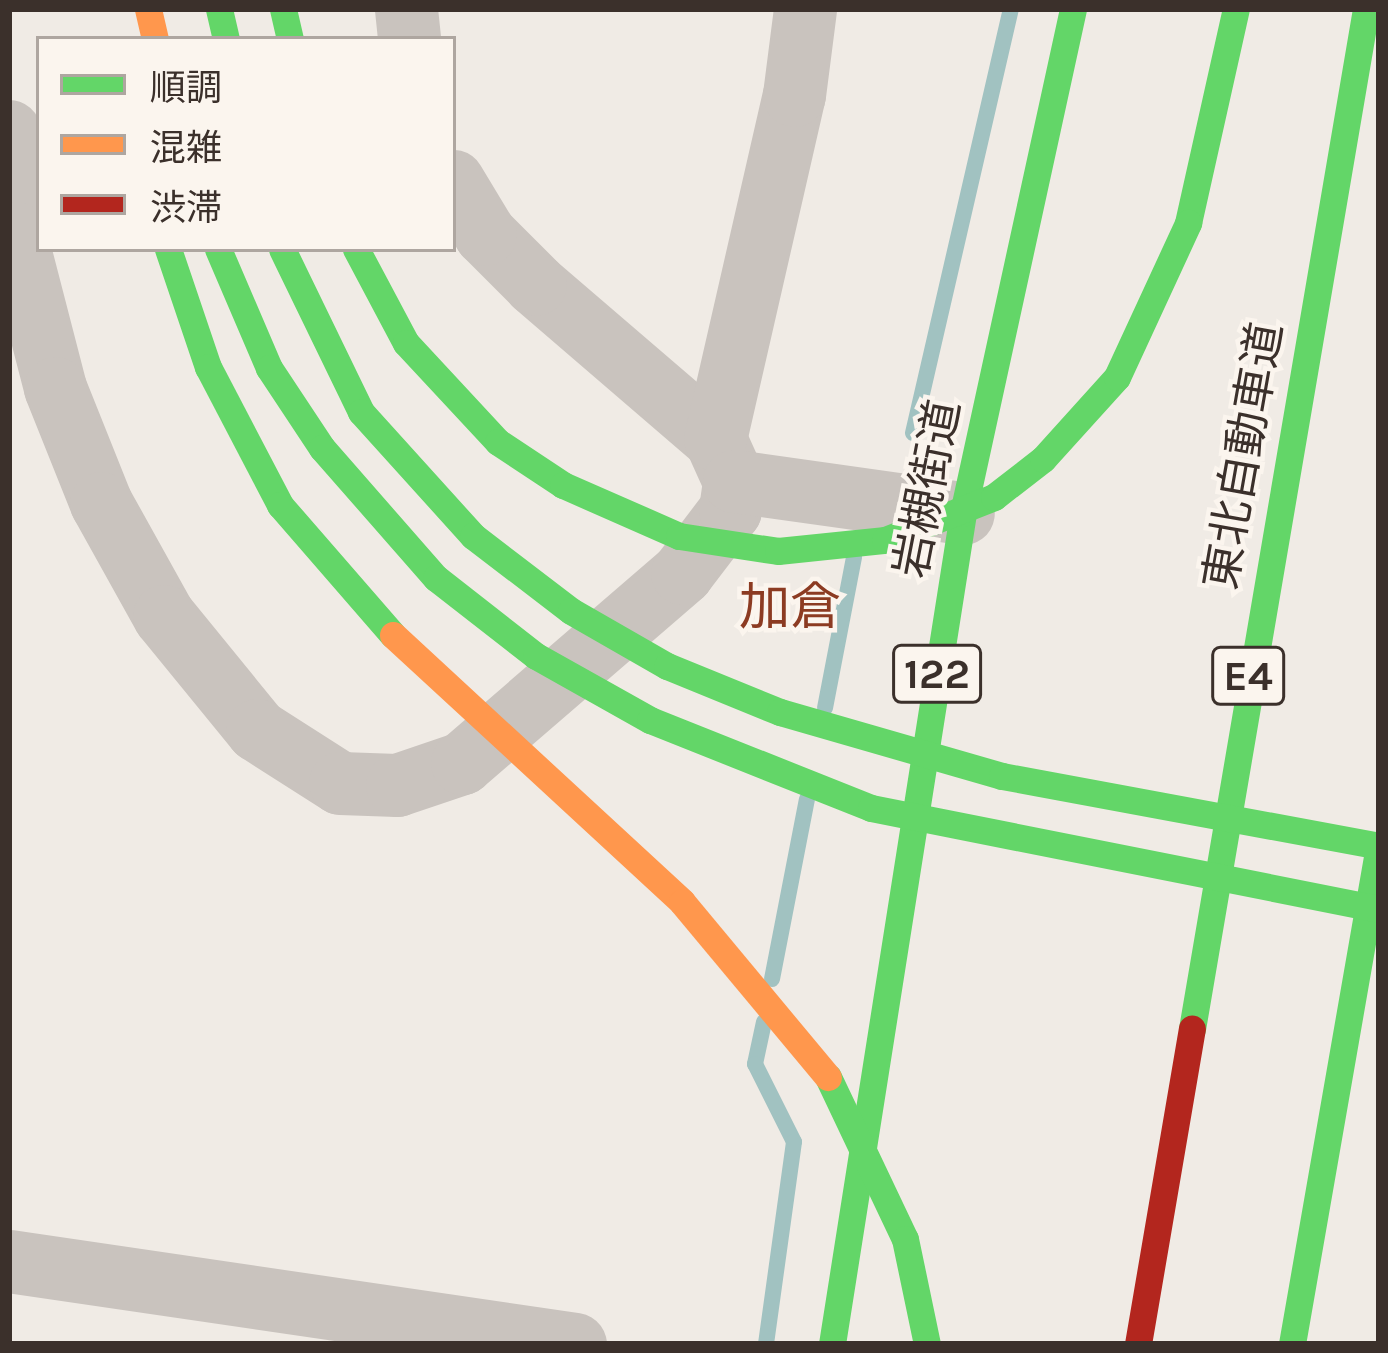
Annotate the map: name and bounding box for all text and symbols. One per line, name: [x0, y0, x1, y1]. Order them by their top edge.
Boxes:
legend: [36, 36, 456, 252]
text: 順調: [150, 67, 222, 109]
text: 混雑: [150, 127, 222, 169]
text: 渋滞: [150, 187, 222, 229]
street label: 東北自動車道: [1194, 318, 1294, 594]
street label: 岩槻街道: [884, 396, 972, 582]
district label: 加倉: [739, 576, 841, 638]
road number: 122: [892, 638, 982, 710]
road number: E4: [1209, 640, 1287, 712]

